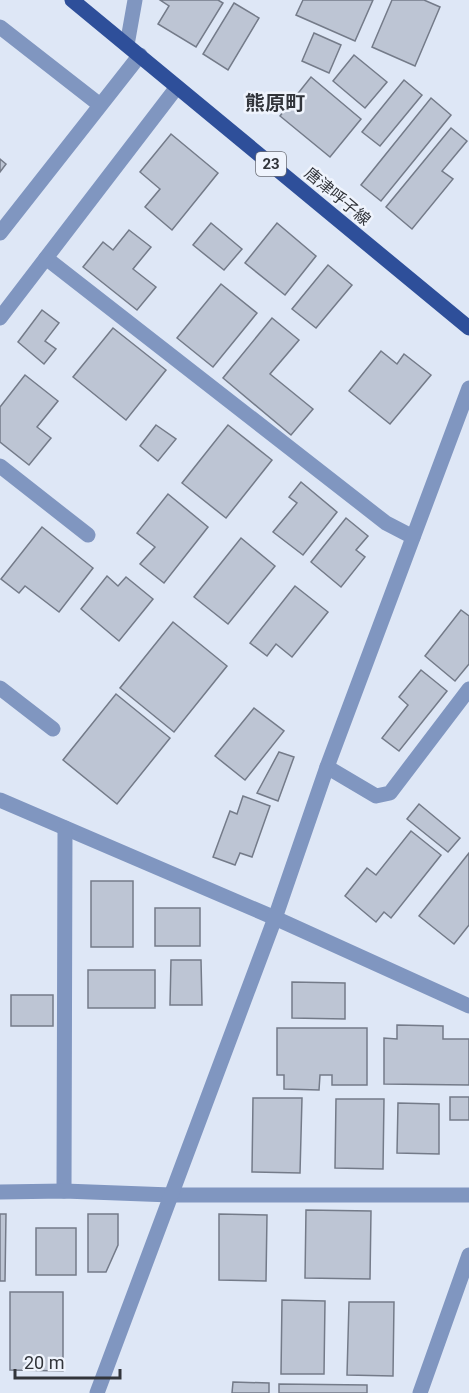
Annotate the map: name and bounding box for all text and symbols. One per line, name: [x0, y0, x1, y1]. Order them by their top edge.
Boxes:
district label: 熊原町: [245, 91, 305, 115]
road number: 23: [256, 152, 286, 176]
street label: 唐津呼子線: [301, 163, 374, 229]
scale bar: [15, 1342, 120, 1380]
text: 20 m: [24, 1352, 64, 1373]

